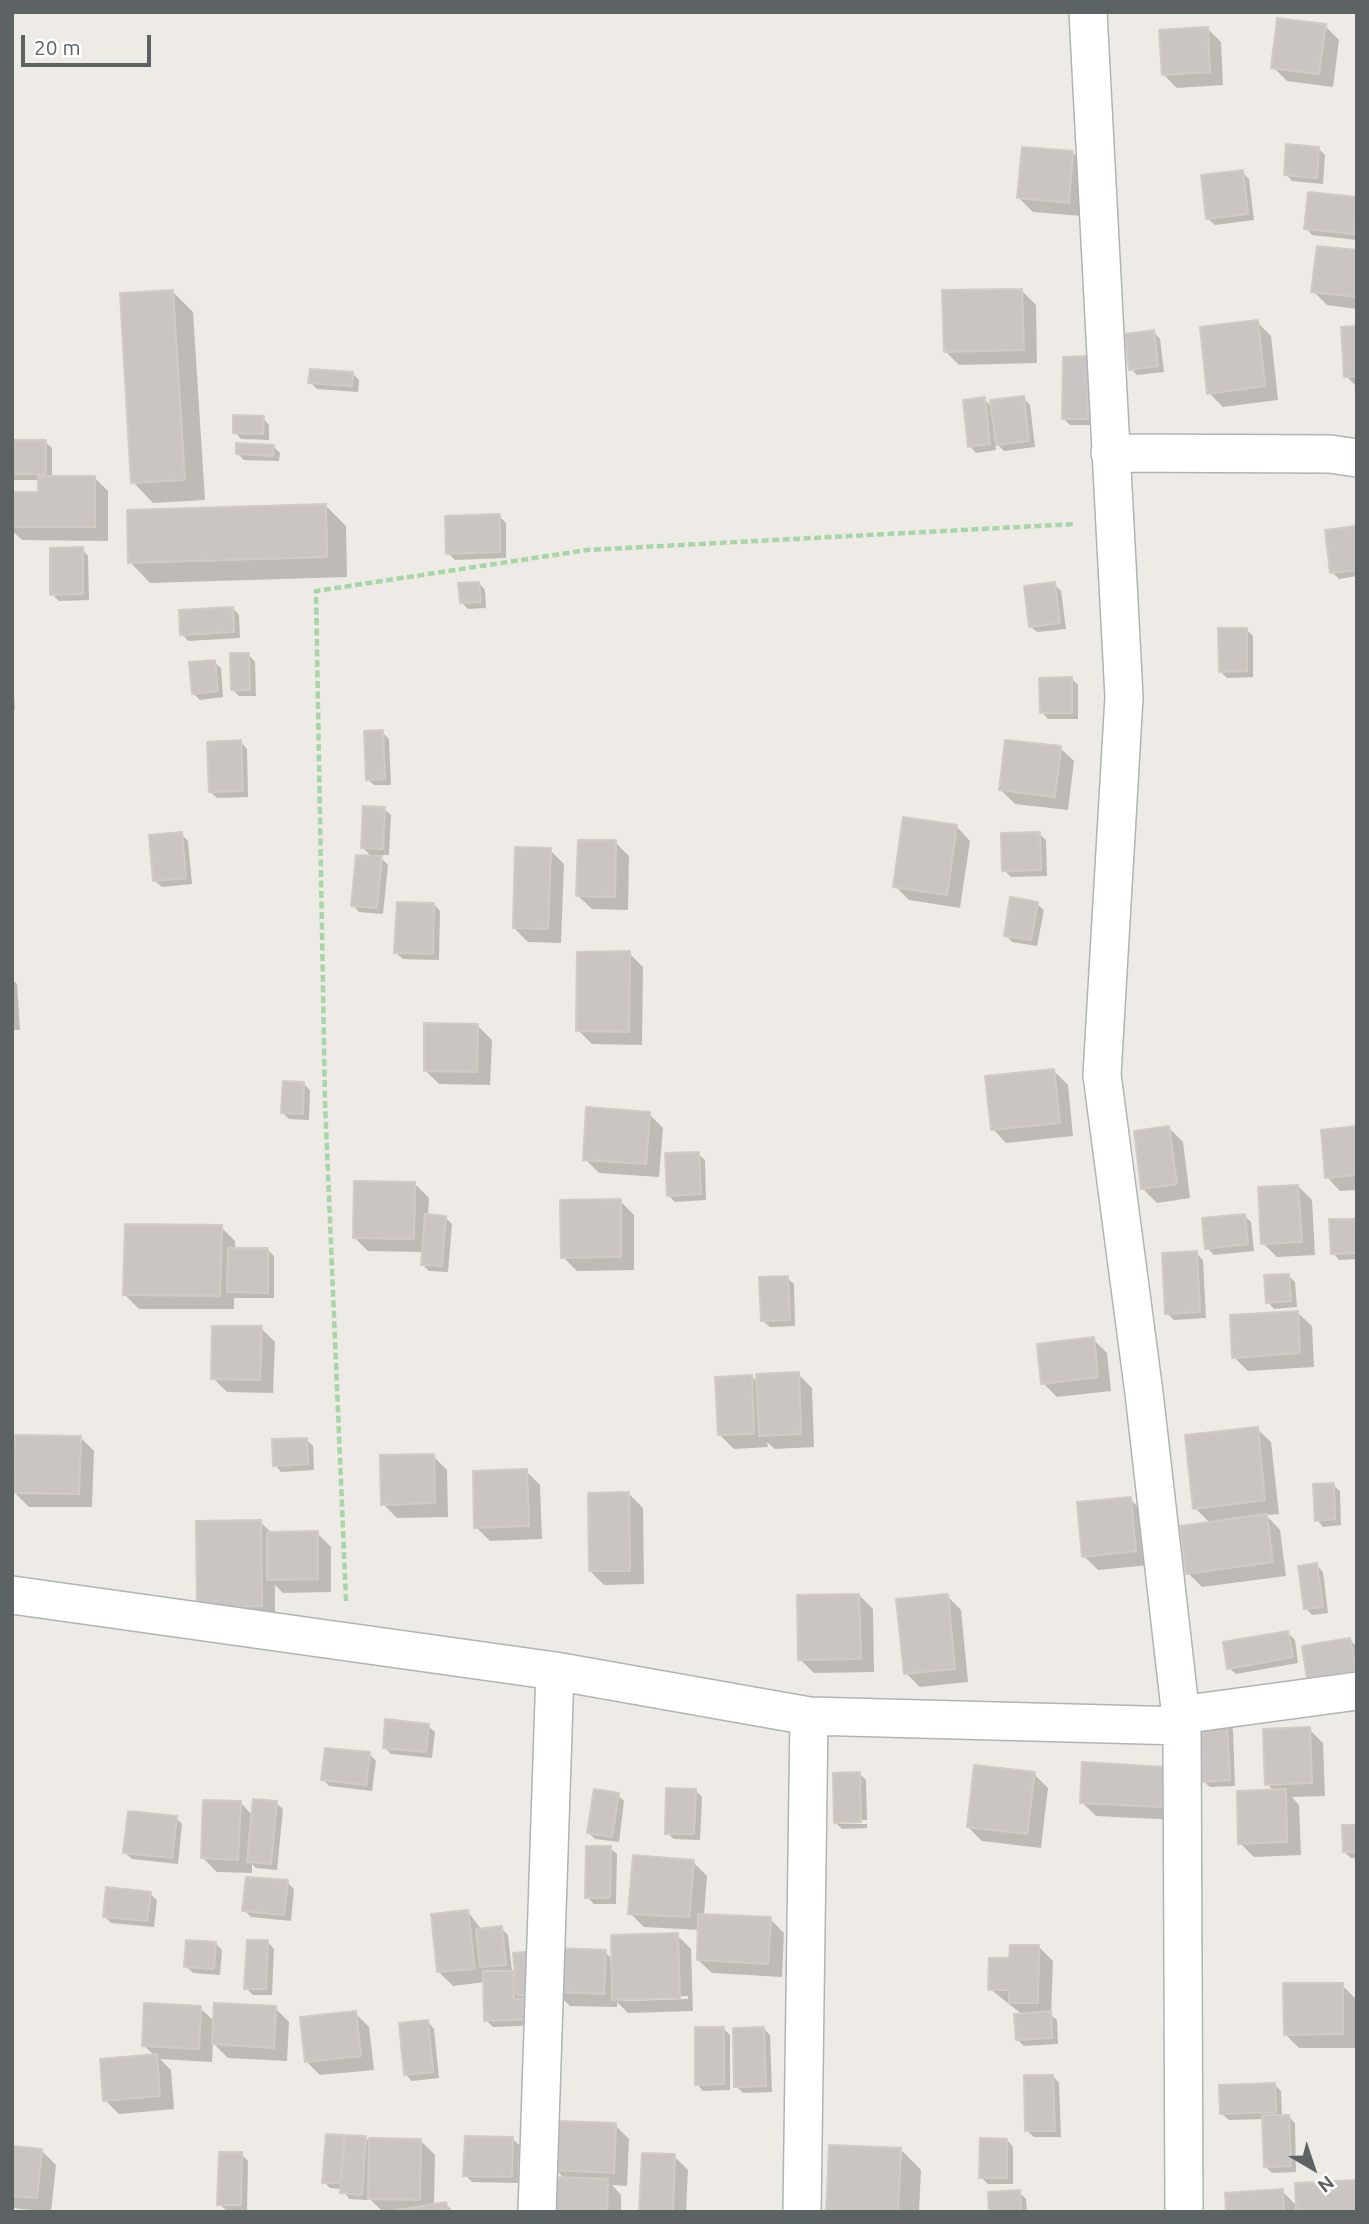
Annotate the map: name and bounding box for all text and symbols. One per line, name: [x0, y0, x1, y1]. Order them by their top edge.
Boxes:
scale bar: [24, 21, 154, 65]
text: 20 m: [34, 35, 81, 59]
north arrow: [1278, 2133, 1348, 2203]
text: N: [1314, 2171, 1339, 2197]

